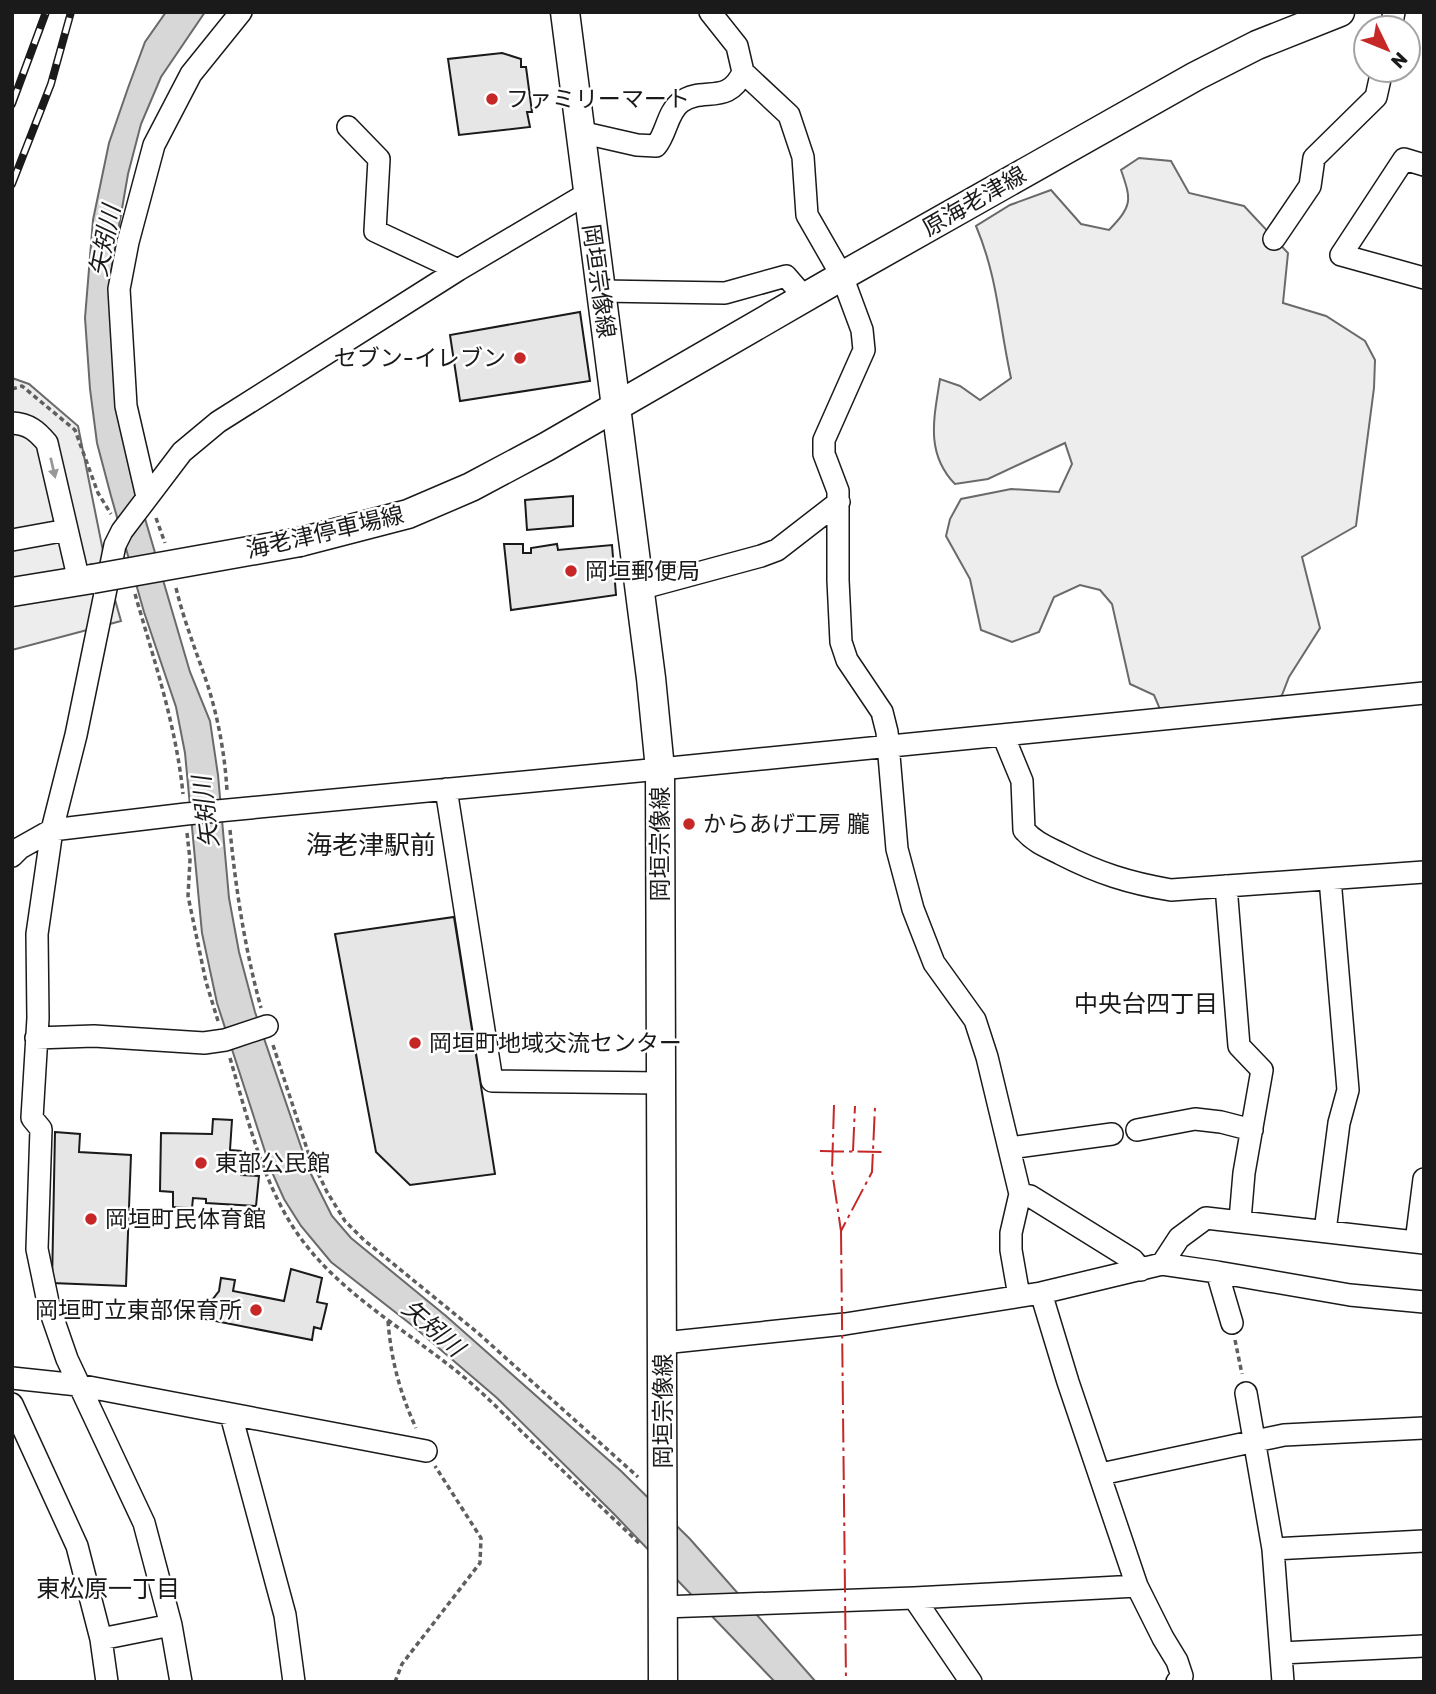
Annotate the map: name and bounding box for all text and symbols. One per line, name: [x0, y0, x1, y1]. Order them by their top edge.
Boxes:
north arrow: [1352, 14, 1422, 84]
text: N: [1386, 47, 1412, 73]
place label: ファミリーマート: [506, 85, 690, 113]
marker: ファミリーマート: [484, 91, 500, 107]
street label: 原海老津線: [917, 160, 1031, 242]
water label: 矢矧川: [84, 200, 126, 279]
street label: 岡垣宗像線: [577, 222, 621, 340]
place label: セブン-イレブン: [334, 344, 506, 372]
marker: セブン-イレブン: [512, 350, 528, 366]
one-way arrow: [48, 457, 59, 479]
street label: 海老津停車場線: [243, 500, 407, 564]
place label: 岡垣郵便局: [585, 557, 700, 585]
marker: 岡垣郵便局: [563, 563, 579, 579]
water label: 矢矧川: [187, 772, 224, 849]
street label: 岡垣宗像線: [646, 787, 674, 902]
place label: からあげ工房 朧: [703, 810, 870, 838]
marker: からあげ工房 朧: [681, 816, 697, 832]
district label: 海老津駅前: [306, 830, 436, 861]
district label: 中央台四丁目: [1074, 990, 1218, 1018]
place label: 岡垣町地域交流センター: [429, 1029, 682, 1057]
marker: 岡垣町地域交流センター: [407, 1035, 423, 1051]
place label: 東部公民館: [215, 1149, 330, 1177]
marker: 東部公民館: [193, 1155, 209, 1171]
place label: 岡垣町民体育館: [105, 1205, 266, 1233]
marker: 岡垣町民体育館: [83, 1211, 99, 1227]
water label: 矢矧川: [397, 1294, 472, 1364]
place label: 岡垣町立東部保育所: [35, 1296, 242, 1324]
marker: 岡垣町立東部保育所: [248, 1302, 264, 1318]
street label: 岡垣宗像線: [649, 1354, 677, 1469]
district label: 東松原一丁目: [36, 1575, 180, 1603]

